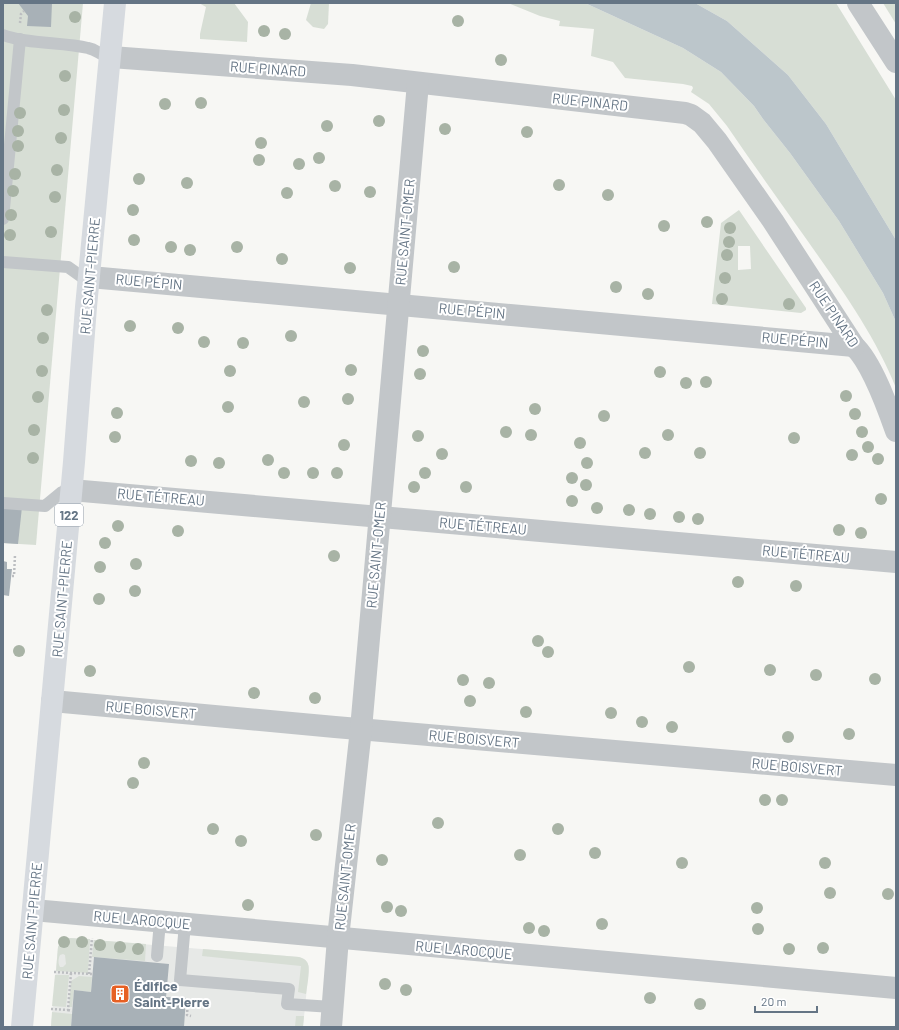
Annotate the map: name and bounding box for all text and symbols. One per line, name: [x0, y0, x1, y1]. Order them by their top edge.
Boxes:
street label: RUE PINARD: [230, 57, 307, 80]
street label: RUE PINARD: [551, 89, 629, 114]
street label: RUE SAINT-OMER: [391, 178, 418, 286]
street label: RUE SAINT-PIERRE: [76, 217, 103, 335]
street label: RUE PÉPIN: [115, 270, 183, 293]
street label: RUE PINARD: [806, 277, 863, 350]
street label: RUE PÉPIN: [438, 299, 506, 322]
street label: RUE PÉPIN: [761, 328, 829, 351]
street label: RUE TÉTREAU: [117, 484, 206, 509]
street label: RUE SAINT-OMER: [362, 501, 389, 609]
road number: 122: [55, 504, 83, 526]
street label: RUE TÉTREAU: [439, 513, 528, 538]
street label: RUE SAINT-PIERRE: [48, 540, 75, 658]
street label: RUE TÉTREAU: [762, 541, 851, 566]
street label: RUE BOISVERT: [105, 697, 197, 722]
street label: RUE BOISVERT: [428, 726, 520, 751]
street label: RUE BOISVERT: [751, 754, 843, 779]
street label: RUE SAINT-OMER: [330, 823, 359, 931]
street label: RUE SAINT-PIERRE: [18, 862, 45, 980]
street label: RUE LAROCQUE: [93, 907, 191, 932]
street label: RUE LAROCQUE: [415, 937, 513, 962]
place label: Édifice Saint-Pierre: [134, 977, 210, 1010]
building icon: Édifice Saint-Pierre: [109, 983, 131, 1005]
scale bar: [755, 988, 817, 1014]
text: 20 m: [761, 994, 787, 1008]

